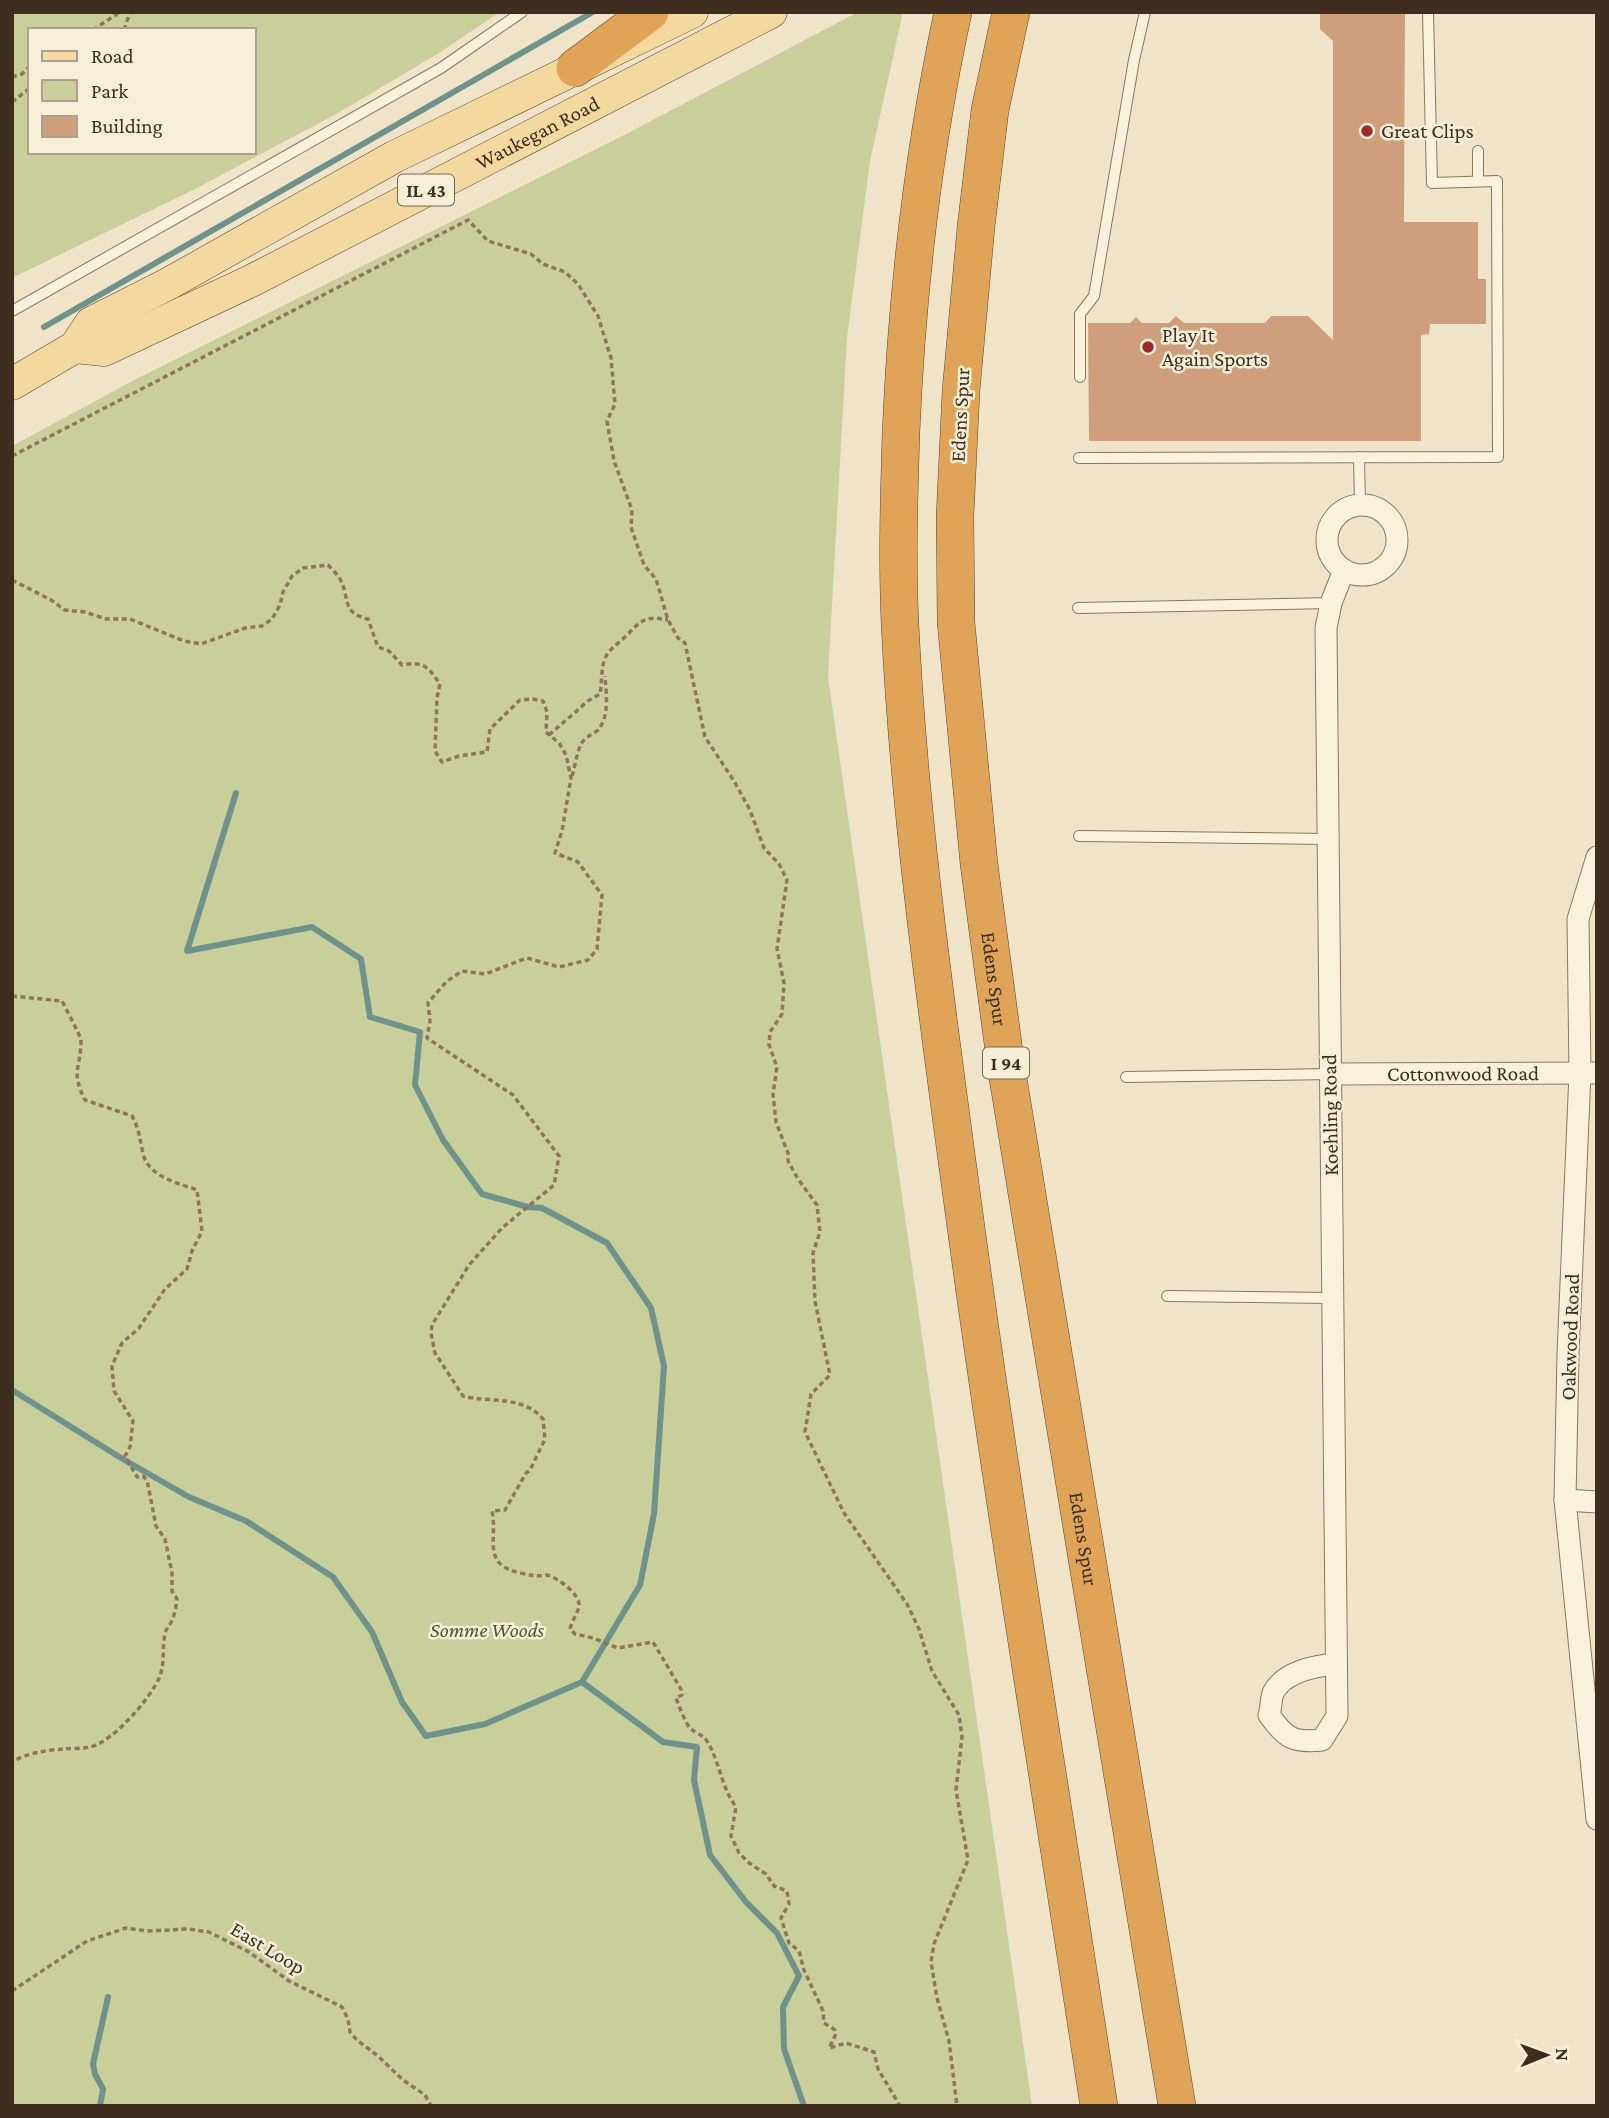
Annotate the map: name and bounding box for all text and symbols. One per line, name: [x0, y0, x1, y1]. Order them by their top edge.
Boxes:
legend: [28, 28, 256, 154]
text: Road: [91, 44, 134, 68]
text: Park: [91, 79, 128, 103]
street label: Waukegan Road: [472, 91, 603, 175]
text: Building: [91, 114, 163, 138]
place label: Great Clips: [1381, 119, 1474, 143]
marker: Great Clips: [1359, 123, 1375, 139]
road number: IL 43: [398, 174, 454, 206]
place label: Play It Again Sports: [1162, 323, 1268, 371]
marker: Play It Again Sports: [1140, 339, 1156, 355]
street label: Edens Spur: [946, 367, 974, 463]
street label: Edens Spur: [976, 931, 1013, 1028]
road number: I 94: [983, 1048, 1029, 1078]
street label: Koehling Road: [1317, 1054, 1343, 1176]
street label: Cottonwood Road: [1387, 1061, 1539, 1086]
street label: Oakwood Road: [1556, 1273, 1584, 1401]
street label: Edens Spur: [1064, 1490, 1103, 1588]
park label: Somme Woods: [430, 1618, 545, 1642]
street label: East Loop: [226, 1916, 310, 1980]
north arrow: [1511, 2020, 1581, 2090]
text: N: [1552, 2048, 1573, 2061]

